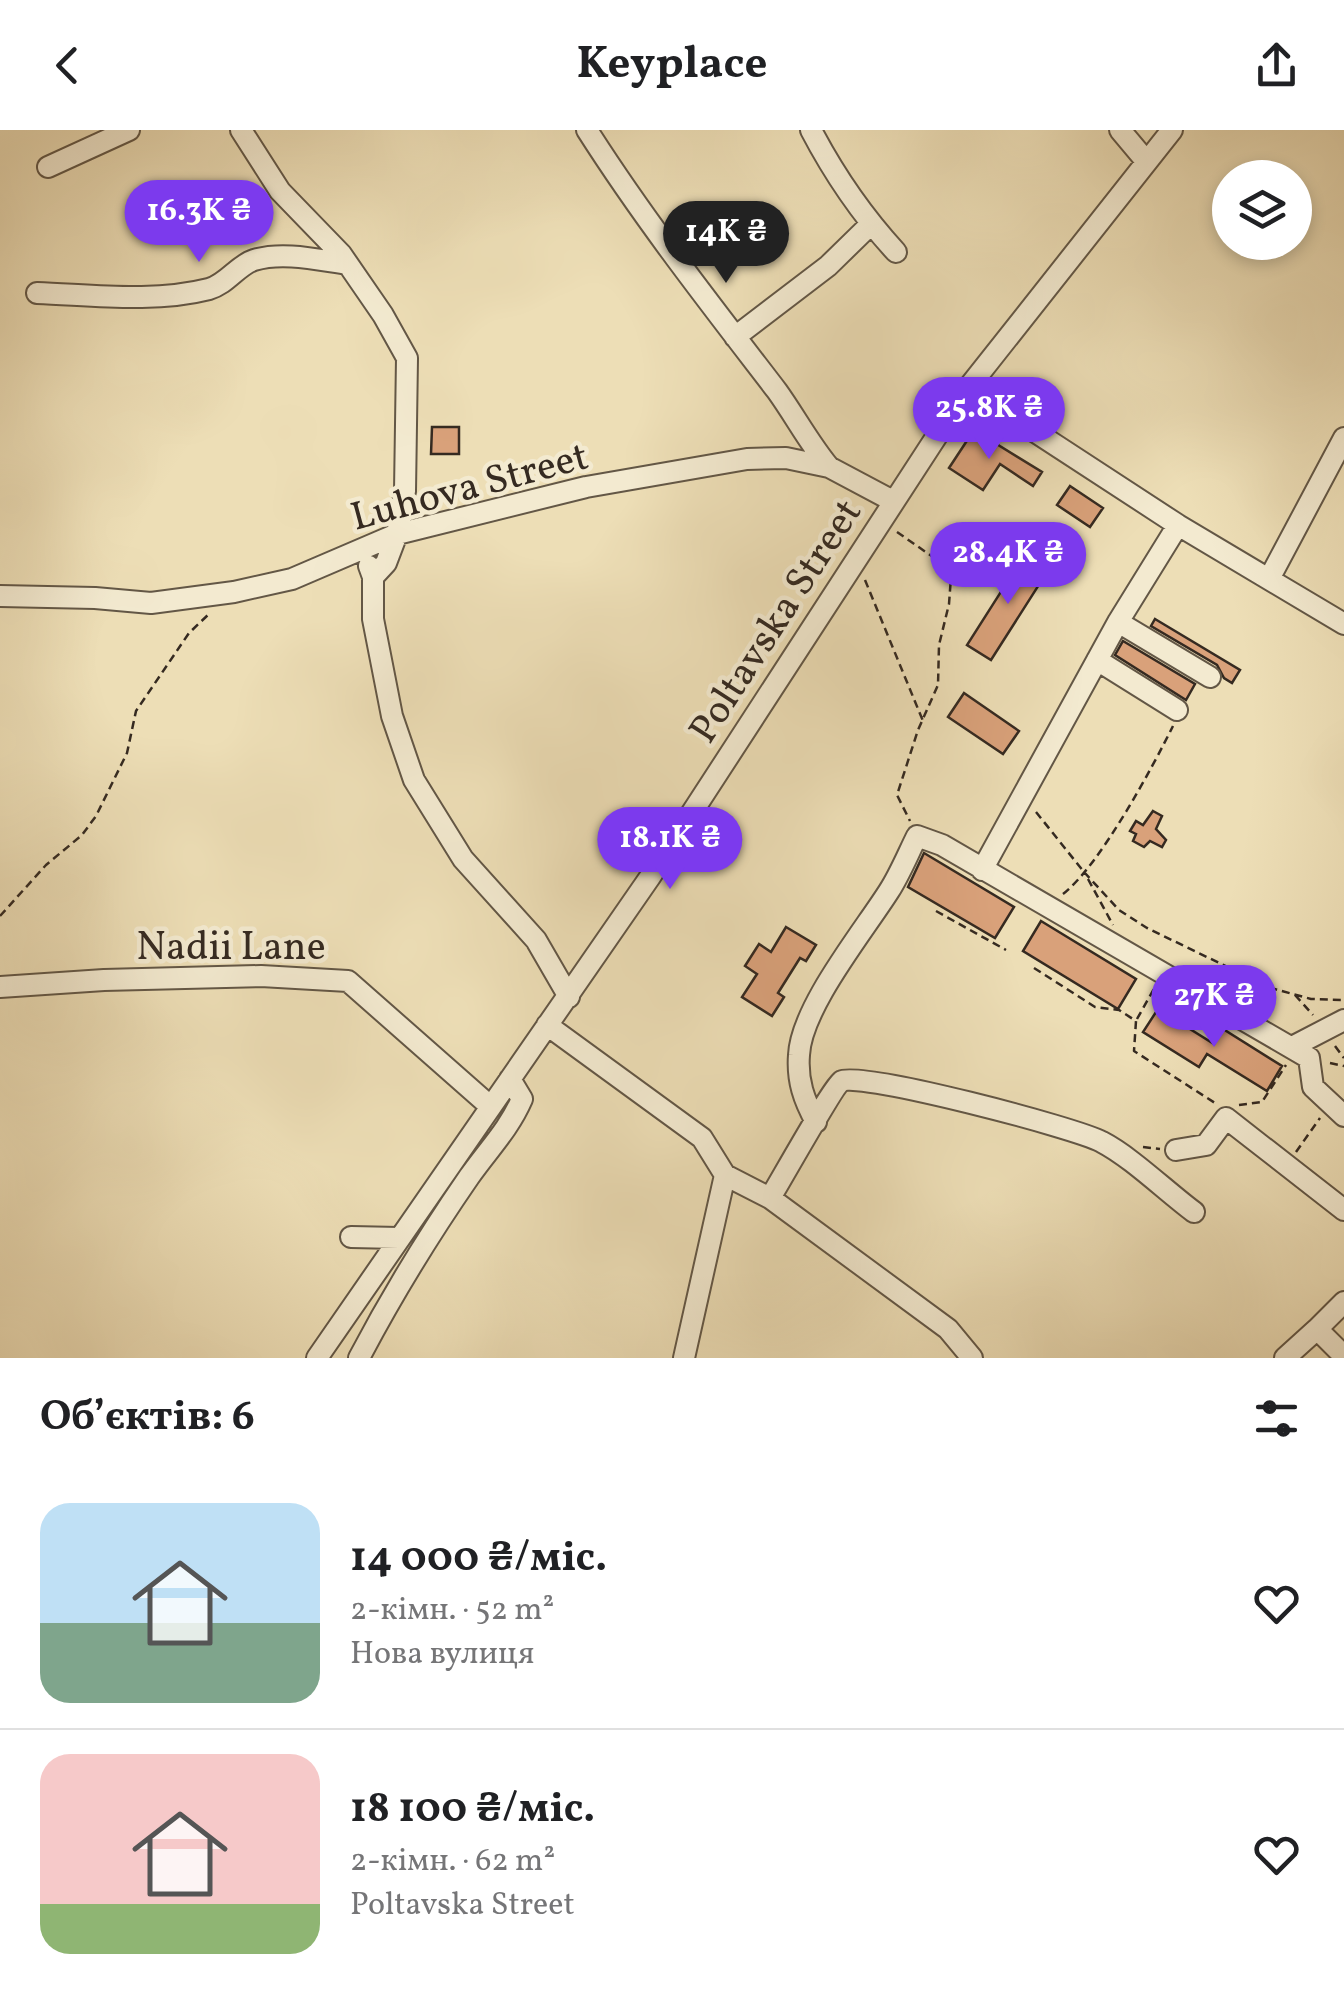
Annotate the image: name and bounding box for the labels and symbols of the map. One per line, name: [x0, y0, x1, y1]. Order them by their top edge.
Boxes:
pin: 16.3K ₴: [107, 180, 291, 265]
pin: 14K ₴: [656, 201, 796, 286]
pin: 25.8K ₴: [897, 377, 1081, 462]
street label: Luhova Street: [345, 430, 595, 547]
street label: Poltavska Street: [677, 489, 877, 755]
pin: 28.4K ₴: [916, 522, 1100, 607]
pin: 18.1K ₴: [578, 807, 762, 892]
street label: Nadii Lane: [136, 921, 326, 977]
pin: 27K ₴: [1144, 965, 1284, 1050]

